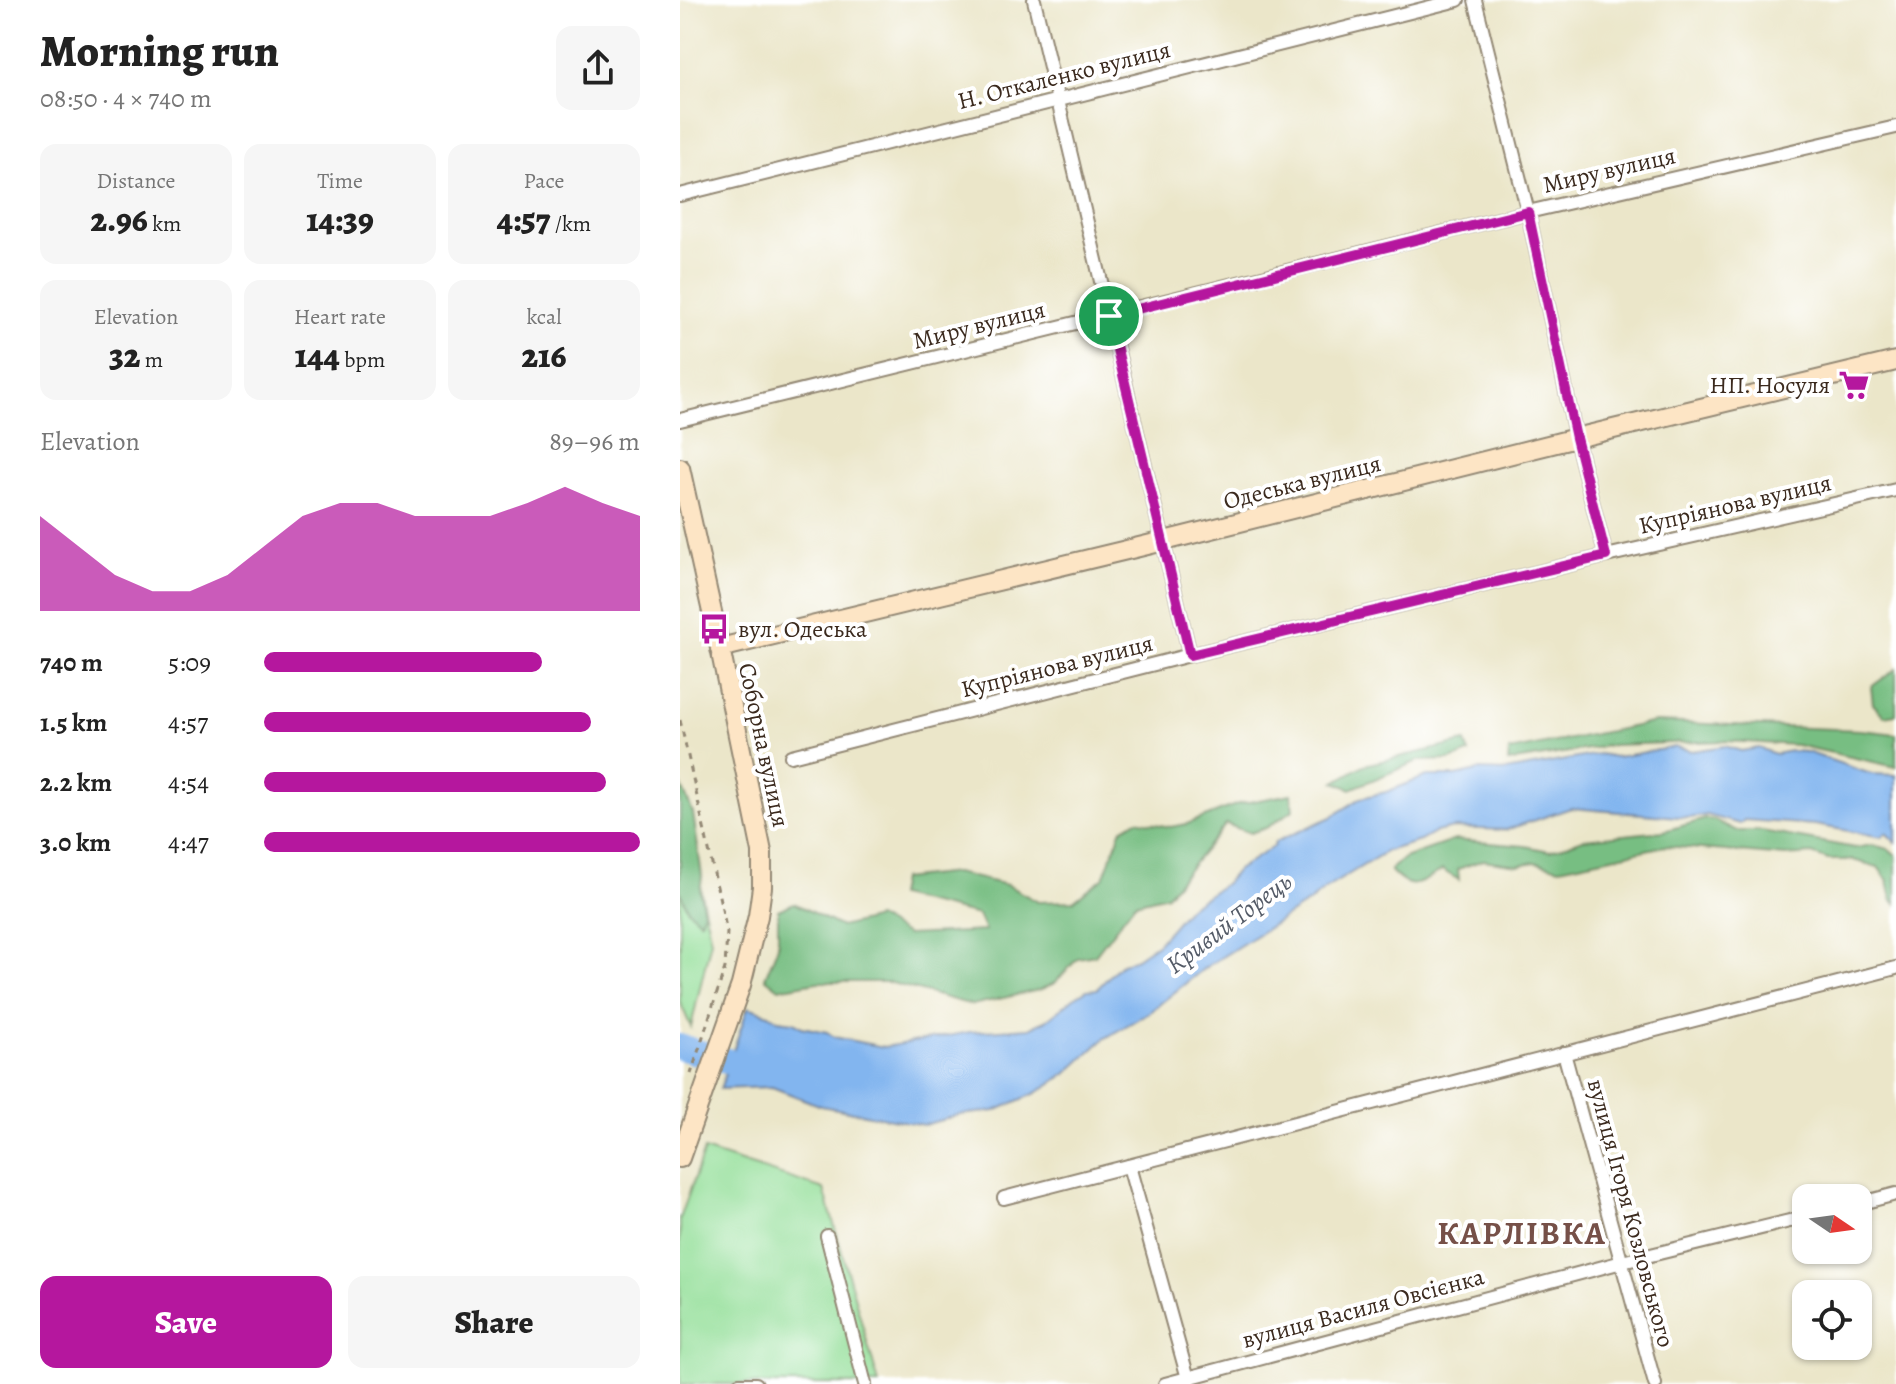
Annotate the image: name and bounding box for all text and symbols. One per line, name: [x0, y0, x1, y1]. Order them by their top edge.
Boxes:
text: Morning run: [40, 21, 279, 81]
button: share: [556, 26, 640, 110]
street label: Н. Откаленко вулиця: [954, 33, 1174, 117]
text: 08:50 · 4 × 740 m: [40, 81, 212, 116]
street label: Миру вулиця: [1540, 139, 1678, 201]
text: Distance: [97, 166, 175, 196]
text: Time: [317, 166, 363, 196]
text: Pace: [524, 166, 564, 196]
text: 2.96: [91, 196, 148, 243]
text: 14:39: [306, 196, 374, 243]
text: 4:57: [497, 196, 550, 243]
text: km: [148, 209, 181, 239]
text: /km: [550, 209, 591, 239]
pin: [1075, 282, 1143, 350]
street label: Миру вулиця: [910, 293, 1048, 357]
icon: arrive: [1087, 294, 1131, 338]
text: Elevation: [94, 302, 178, 332]
text: Heart rate: [294, 302, 386, 332]
text: kcal: [526, 302, 562, 332]
text: 32: [109, 332, 140, 379]
text: 144: [295, 332, 340, 379]
text: 216: [521, 332, 567, 379]
text: m: [140, 345, 163, 375]
text: bpm: [340, 345, 385, 375]
supermarket icon: НП. Носуля: [1837, 368, 1871, 402]
place label: НП. Носуля: [1709, 369, 1830, 401]
text: Elevation: [40, 424, 140, 459]
text: 89–96 m: [549, 424, 640, 459]
street label: Одеська вулиця: [1220, 447, 1384, 517]
street label: Купріянова вулиця: [1636, 466, 1834, 542]
bus stop icon: вул. Одеська: [697, 612, 731, 646]
place label: вул. Одеська: [738, 613, 867, 645]
street label: Купріянова вулиця: [958, 627, 1156, 705]
text: 740 m: [40, 645, 103, 680]
text: 5:09: [168, 645, 211, 680]
street label: Соборна вулиця: [731, 660, 797, 830]
text: 1.5 km: [40, 705, 107, 740]
text: 4:57: [168, 705, 208, 740]
text: 2.2 km: [40, 765, 112, 800]
text: 4:54: [168, 765, 209, 800]
text: 3.0 km: [40, 825, 111, 860]
text: 4:47: [168, 825, 209, 860]
water label: Кривий Торець: [1159, 864, 1299, 982]
street label: вулиця Ігоря Козловського: [1580, 1075, 1682, 1351]
north arrow: [1792, 1184, 1872, 1264]
map controls: [1792, 1184, 1872, 1360]
district label: КАРЛІВКА: [1437, 1211, 1607, 1255]
street label: вулиця Василя Овсієнка: [1238, 1260, 1488, 1356]
button: Save: [40, 1276, 332, 1368]
button: Share: [348, 1276, 640, 1368]
button: locate: [1792, 1280, 1872, 1360]

